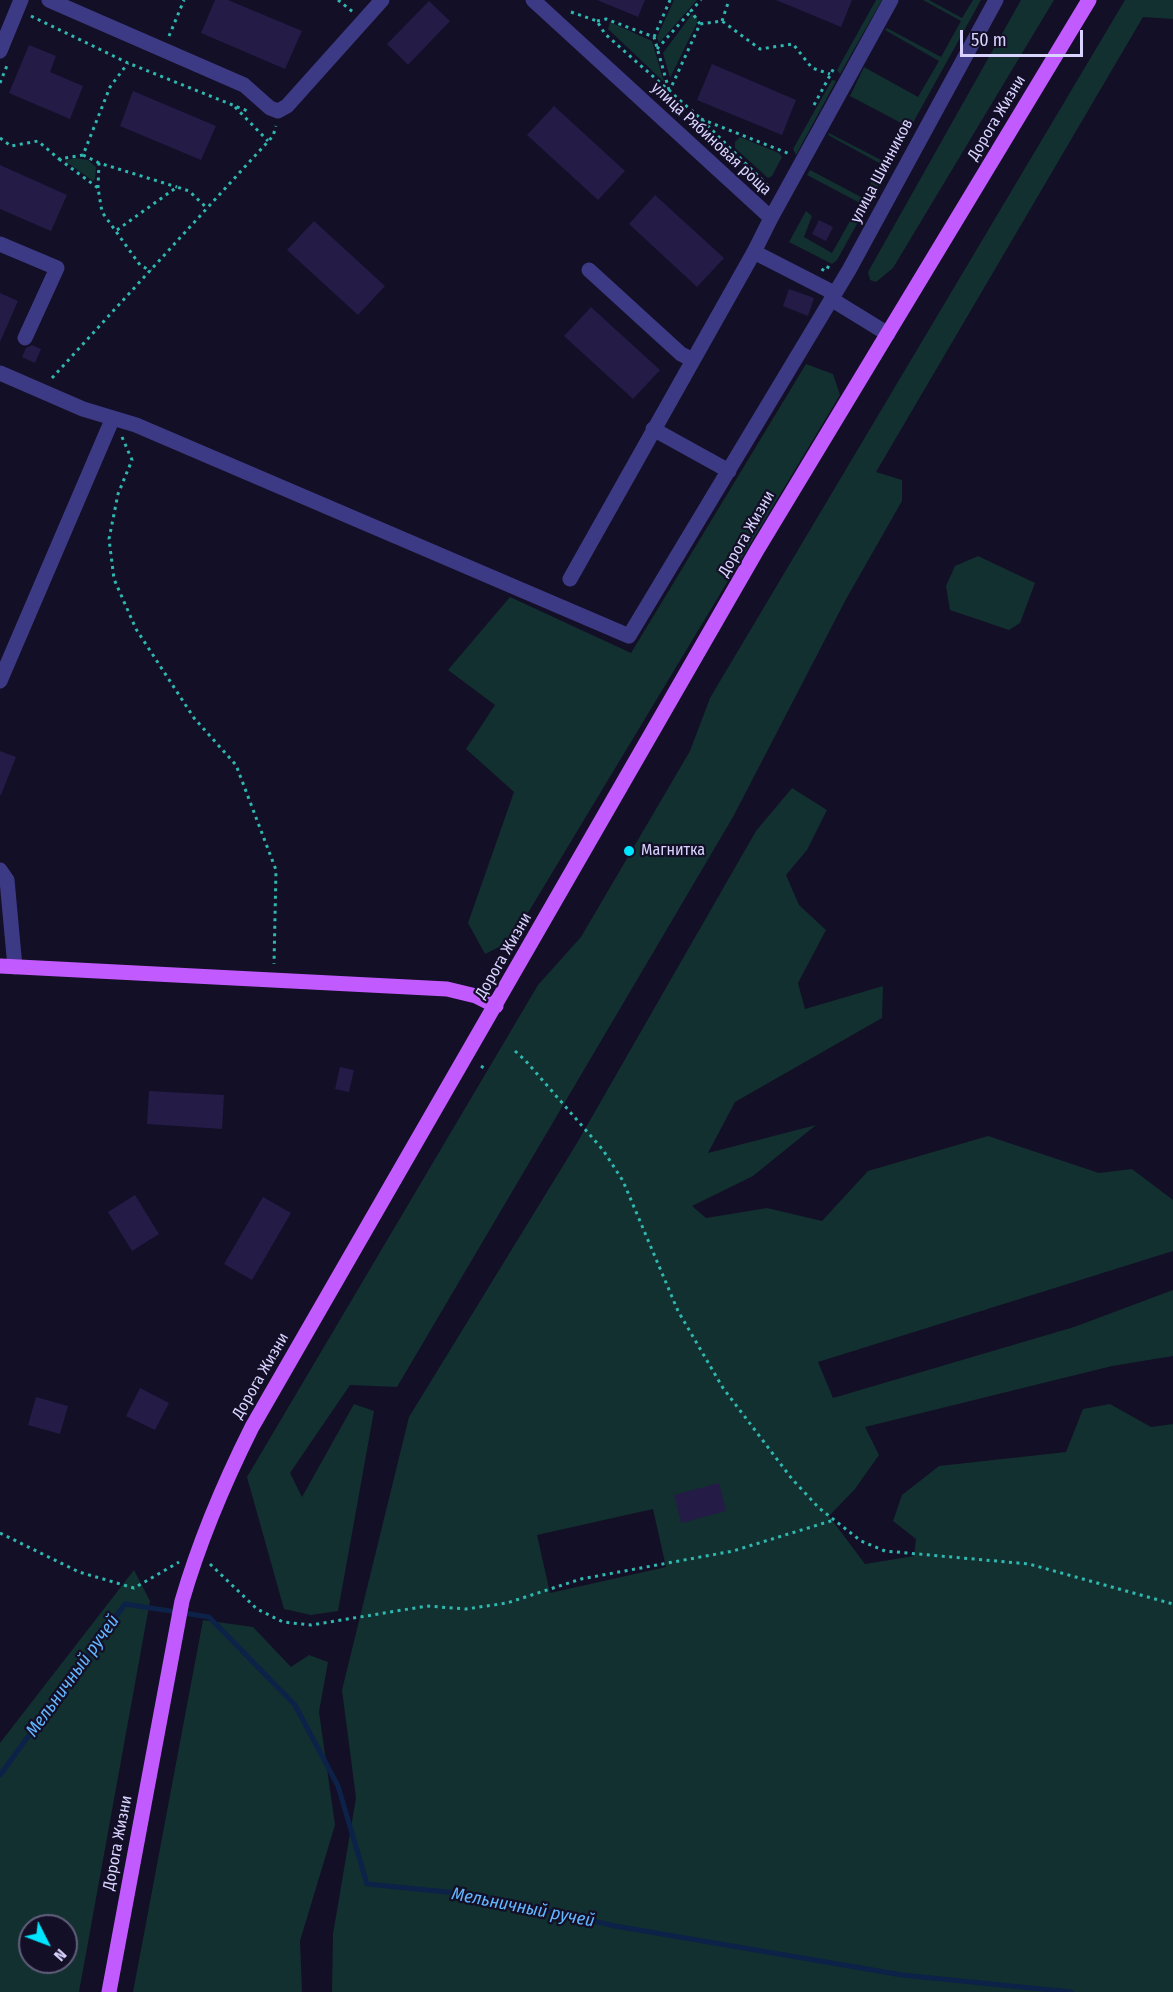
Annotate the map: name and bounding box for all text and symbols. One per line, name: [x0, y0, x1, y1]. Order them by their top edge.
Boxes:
scale bar: [963, 18, 1086, 56]
text: 50 m: [971, 29, 1007, 51]
street label: Дорога Жизни: [964, 72, 1030, 164]
street label: улица Рябиновая роща: [647, 78, 775, 200]
street label: улица Шинников: [847, 116, 917, 226]
street label: Дорога Жизни: [715, 488, 779, 580]
place label: Магнитка: [641, 841, 705, 861]
marker: Магнитка: [622, 844, 636, 858]
street label: Дорога Жизни: [472, 910, 536, 1002]
street label: Дорога Жизни: [229, 1330, 293, 1422]
water label: Мельничный ручей: [22, 1611, 124, 1741]
street label: Дорога Жизни: [99, 1794, 137, 1892]
water label: Мельничный ручей: [450, 1884, 596, 1932]
north arrow: [18, 1914, 78, 1974]
text: N: [50, 1945, 71, 1965]

